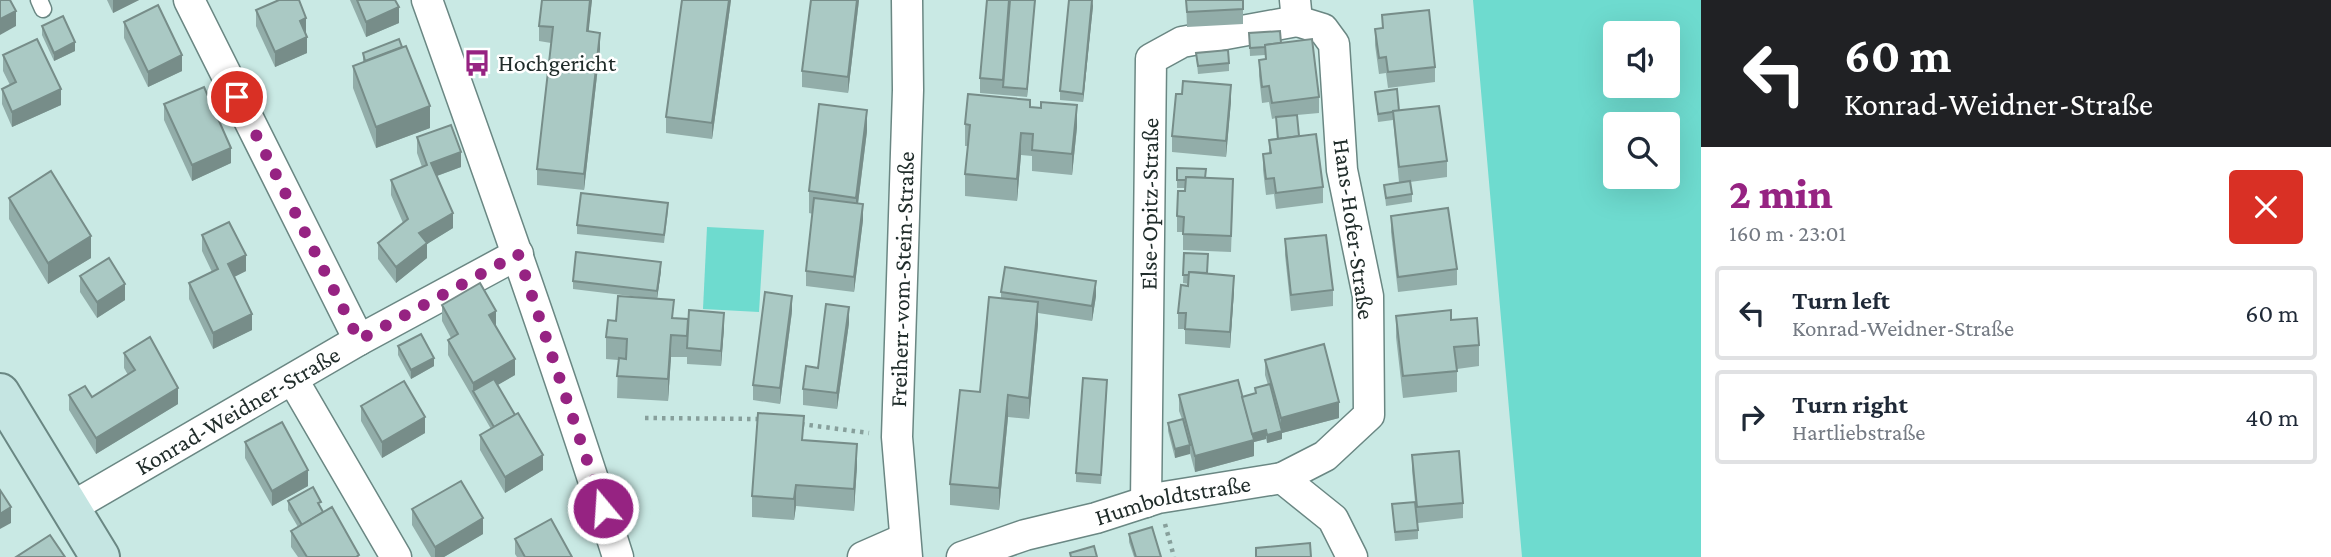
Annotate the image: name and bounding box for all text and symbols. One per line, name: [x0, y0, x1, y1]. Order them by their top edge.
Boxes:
map controls: [1603, 21, 1680, 189]
button: sound: [1603, 21, 1680, 98]
icon: left: [1729, 28, 1820, 119]
text: 60 m: [1844, 28, 1951, 83]
bus stop icon: Hochgericht: [462, 48, 492, 78]
place label: Hochgericht: [498, 49, 617, 76]
pin: [207, 67, 267, 127]
icon: arrive: [218, 78, 256, 116]
text: Konrad-Weidner-Straße: [1844, 86, 2153, 122]
button: search: [1603, 112, 1680, 189]
street label: Else-Opitz-Straße: [1134, 118, 1163, 290]
street label: Hans-Hofer-Straße: [1328, 137, 1381, 321]
street label: Freiherr-vom-Stein-Straße: [884, 151, 919, 408]
text: 2 min: [1729, 170, 1833, 217]
button: close: [2229, 170, 2303, 244]
text: 160 m · 23:01: [1729, 220, 1846, 246]
text: Turn left: [1792, 286, 1890, 315]
icon: left: [1733, 294, 1771, 332]
text: 60 m: [2245, 299, 2299, 328]
text: Konrad-Weidner-Straße: [1792, 315, 2014, 341]
street label: Konrad-Weidner-Straße: [130, 340, 344, 480]
text: Turn right: [1792, 390, 1908, 419]
icon: right: [1733, 398, 1771, 436]
text: 40 m: [2245, 403, 2299, 432]
text: Hartliebstraße: [1792, 419, 1925, 445]
street label: Humboldtstraße: [1091, 469, 1253, 530]
position arrow: [566, 471, 640, 545]

